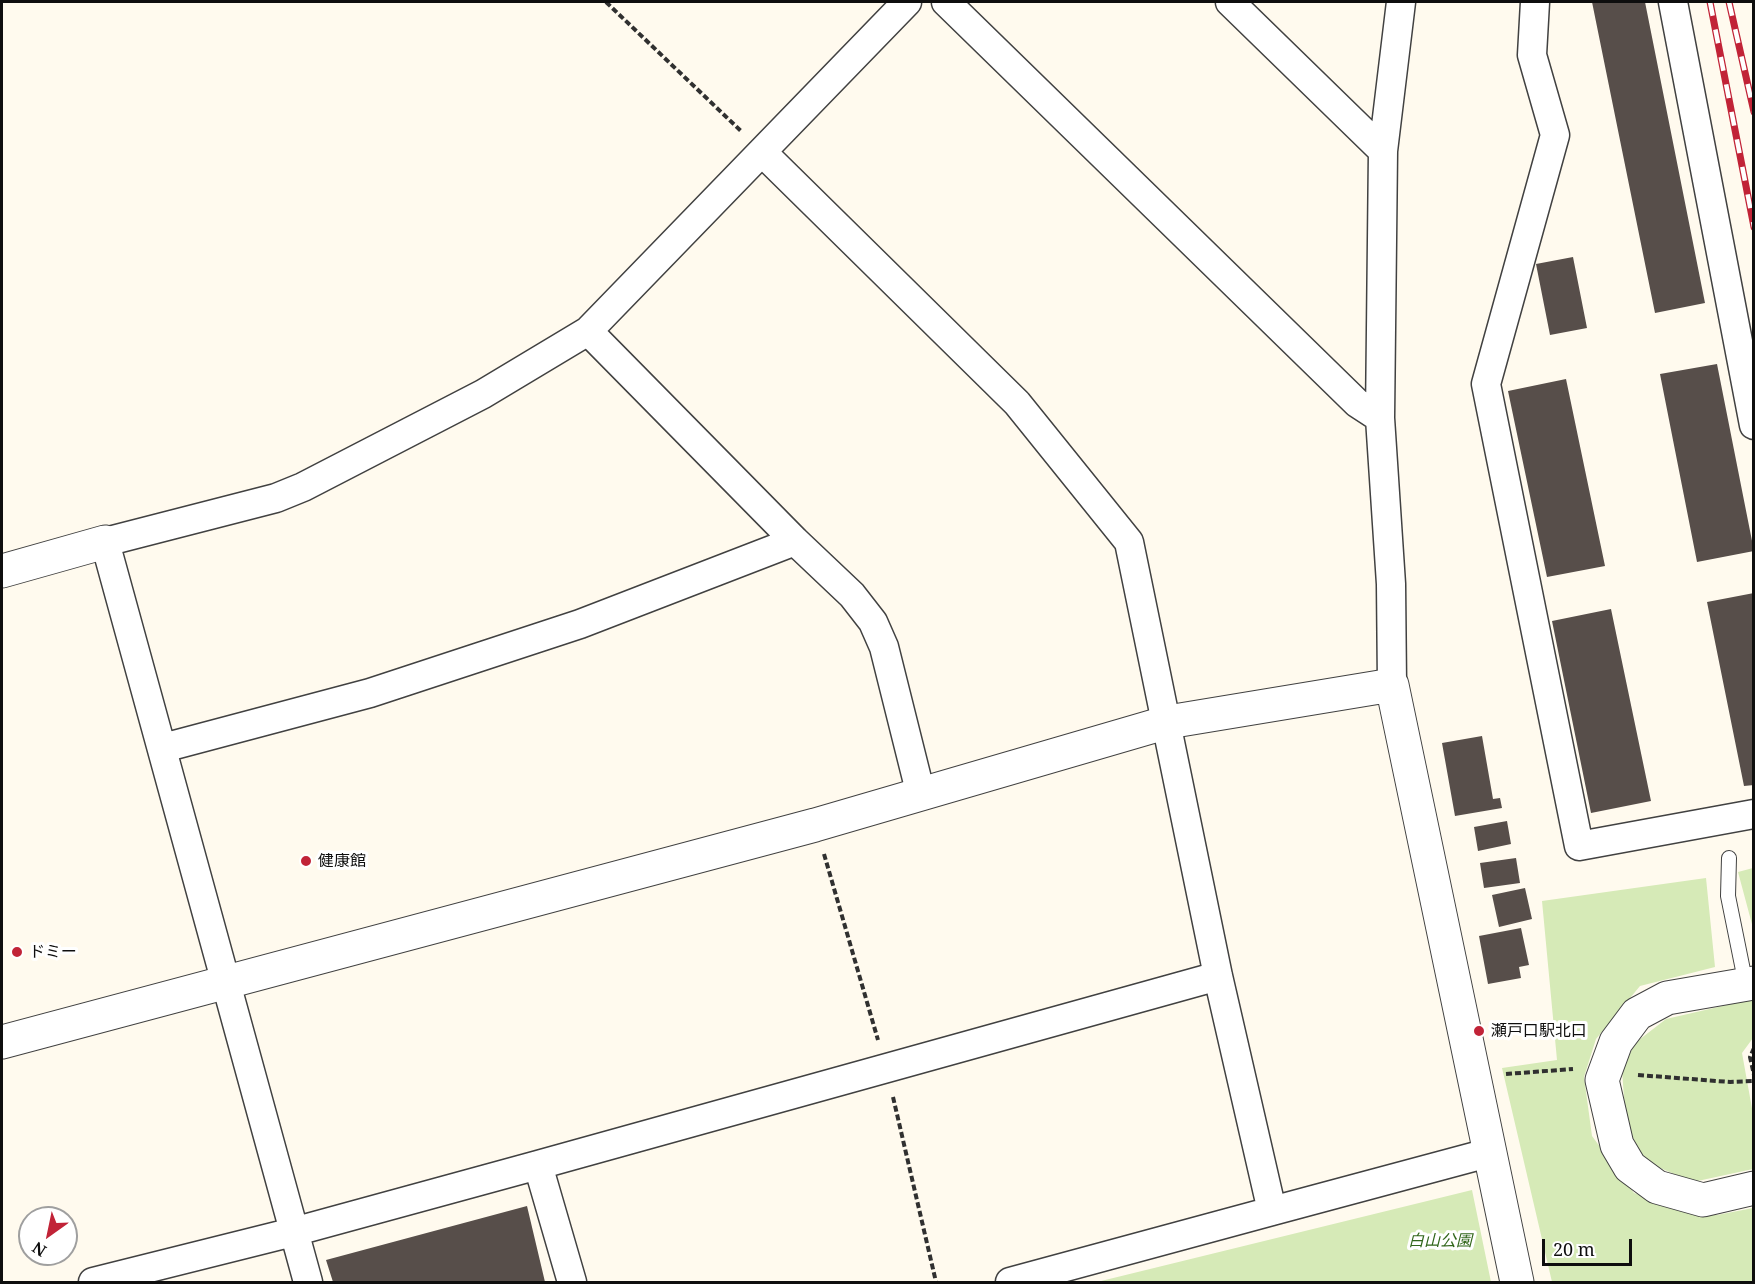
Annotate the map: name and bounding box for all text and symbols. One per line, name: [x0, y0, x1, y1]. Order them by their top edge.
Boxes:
place label: 健康館: [318, 851, 366, 871]
marker: 健康館: [299, 854, 313, 868]
place label: ドミー: [29, 942, 77, 962]
marker: ドミー: [10, 945, 24, 959]
place label: 瀬戸口駅北口: [1491, 1021, 1587, 1041]
marker: 瀬戸口駅北口: [1472, 1024, 1486, 1038]
north arrow: [18, 1206, 78, 1266]
scale bar: [1545, 1227, 1635, 1265]
park label: 白山公園: [1408, 1231, 1472, 1251]
text: N: [28, 1237, 51, 1262]
text: 20 m: [1553, 1237, 1595, 1261]

